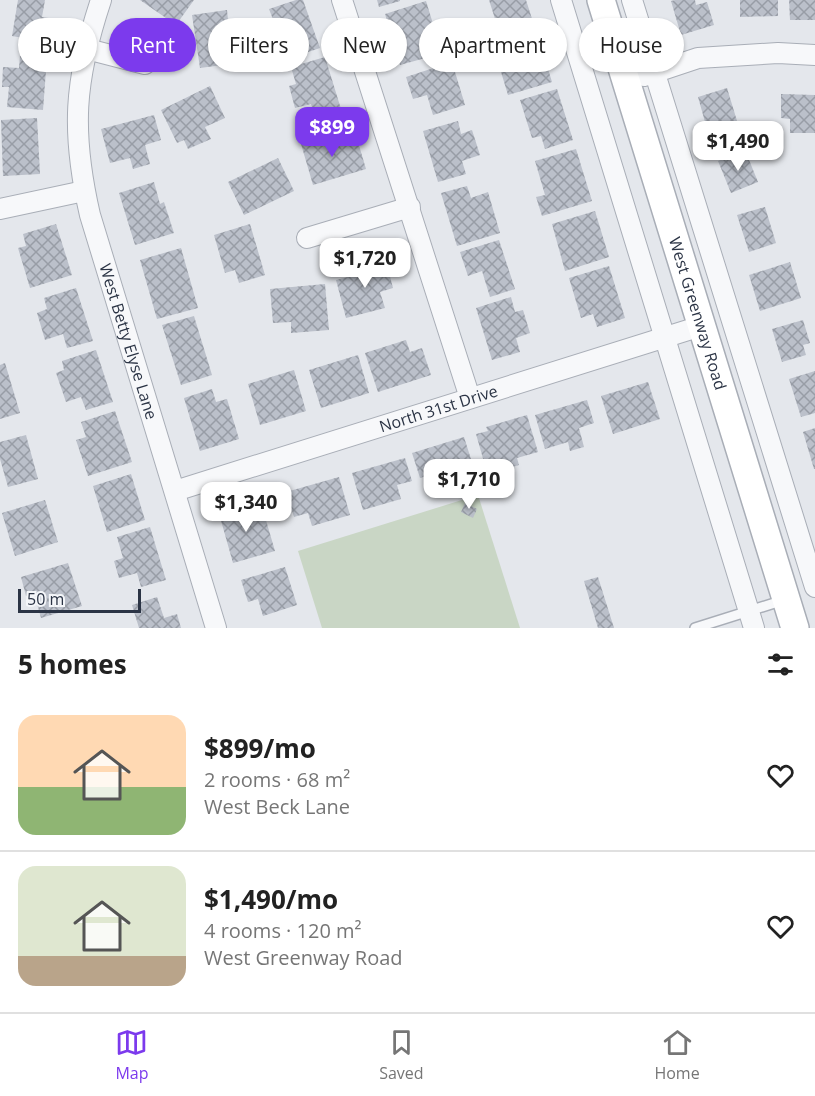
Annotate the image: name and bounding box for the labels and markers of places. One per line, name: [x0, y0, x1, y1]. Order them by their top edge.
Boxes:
pin: $899: [296, 107, 368, 158]
pin: $1,490: [689, 121, 787, 172]
pin: $1,720: [316, 238, 414, 289]
pin: $1,710: [420, 459, 518, 510]
pin: $1,340: [197, 482, 295, 533]

